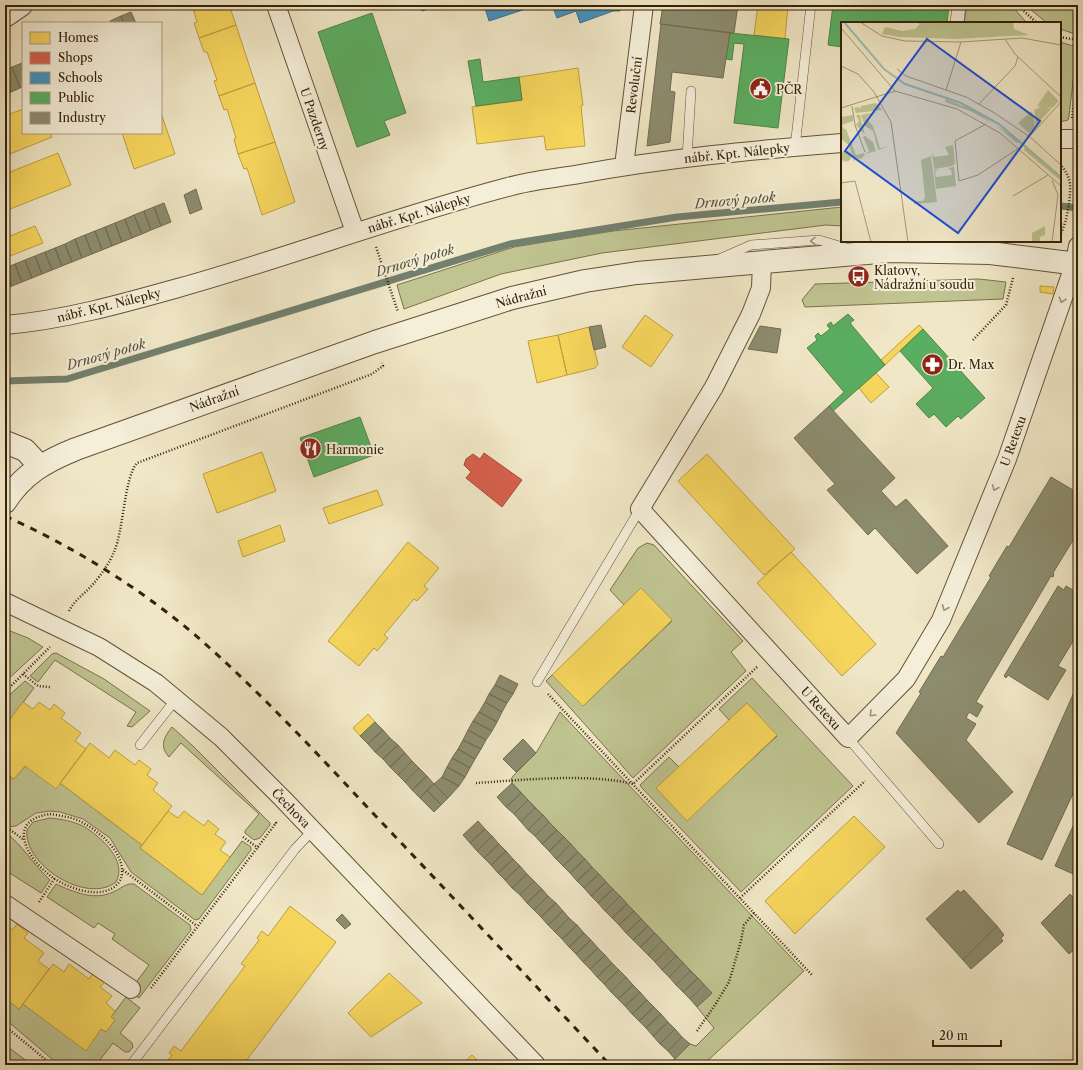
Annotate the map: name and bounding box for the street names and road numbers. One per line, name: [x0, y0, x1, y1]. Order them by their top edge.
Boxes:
street label: Revoluční: [623, 55, 645, 114]
street label: U Pazderny: [297, 85, 333, 153]
street label: nábř. Kpt. Nálepky: [683, 140, 791, 166]
street label: nábř. Kpt. Nálepky: [366, 190, 472, 236]
street label: Nádražní: [494, 283, 548, 311]
street label: nábř. Kpt. Nálepky: [55, 285, 163, 325]
street label: Nádražní: [187, 383, 241, 415]
street label: U Retexu: [997, 413, 1029, 468]
street label: U Retexu: [798, 683, 845, 733]
street label: Čechova: [268, 784, 315, 831]

